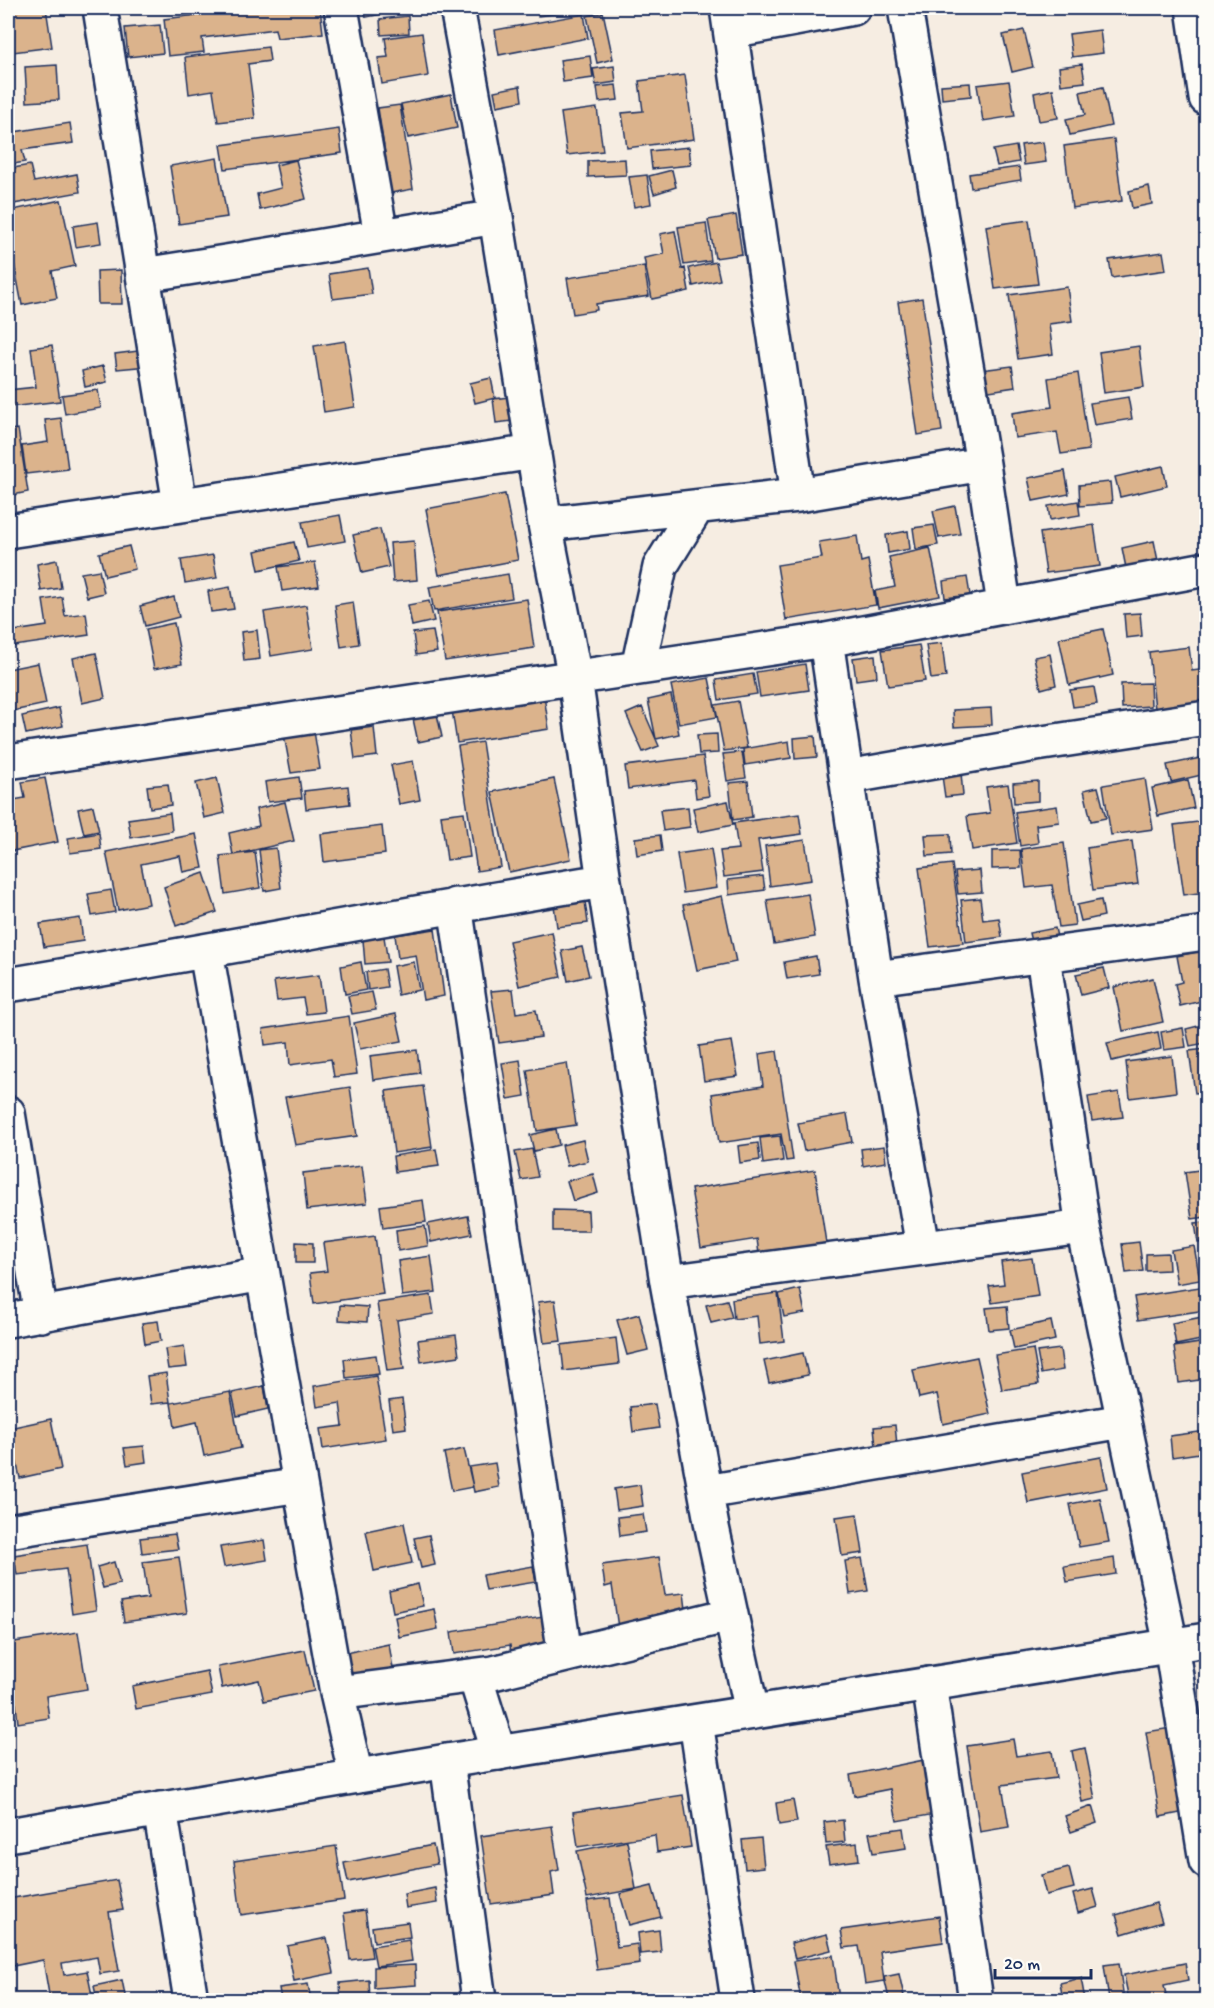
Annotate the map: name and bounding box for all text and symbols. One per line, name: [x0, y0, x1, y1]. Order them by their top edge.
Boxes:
scale bar: [995, 1942, 1091, 1980]
text: 20 m: [1004, 1955, 1040, 1976]

